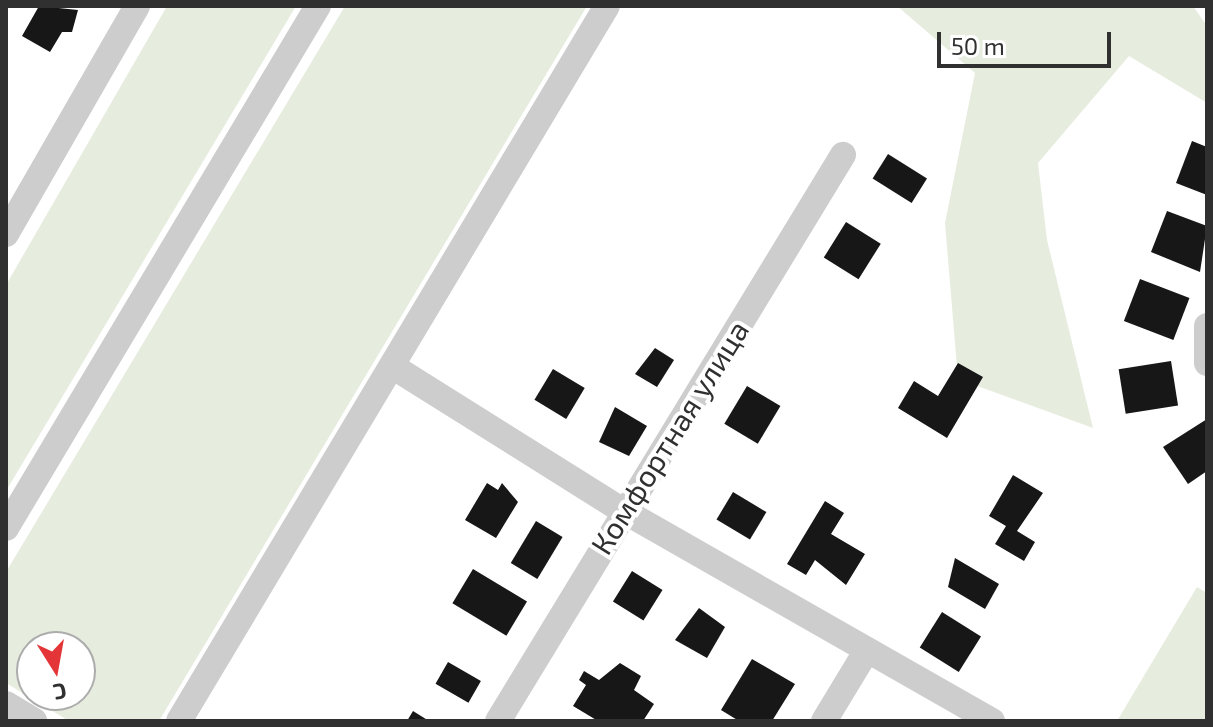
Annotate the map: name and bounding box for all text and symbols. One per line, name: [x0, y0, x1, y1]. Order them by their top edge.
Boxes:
scale bar: [941, 16, 1115, 66]
text: 50 m: [951, 31, 1005, 60]
street label: Комфортная улица: [582, 313, 756, 561]
north arrow: [16, 631, 96, 711]
text: С: [51, 679, 69, 707]

